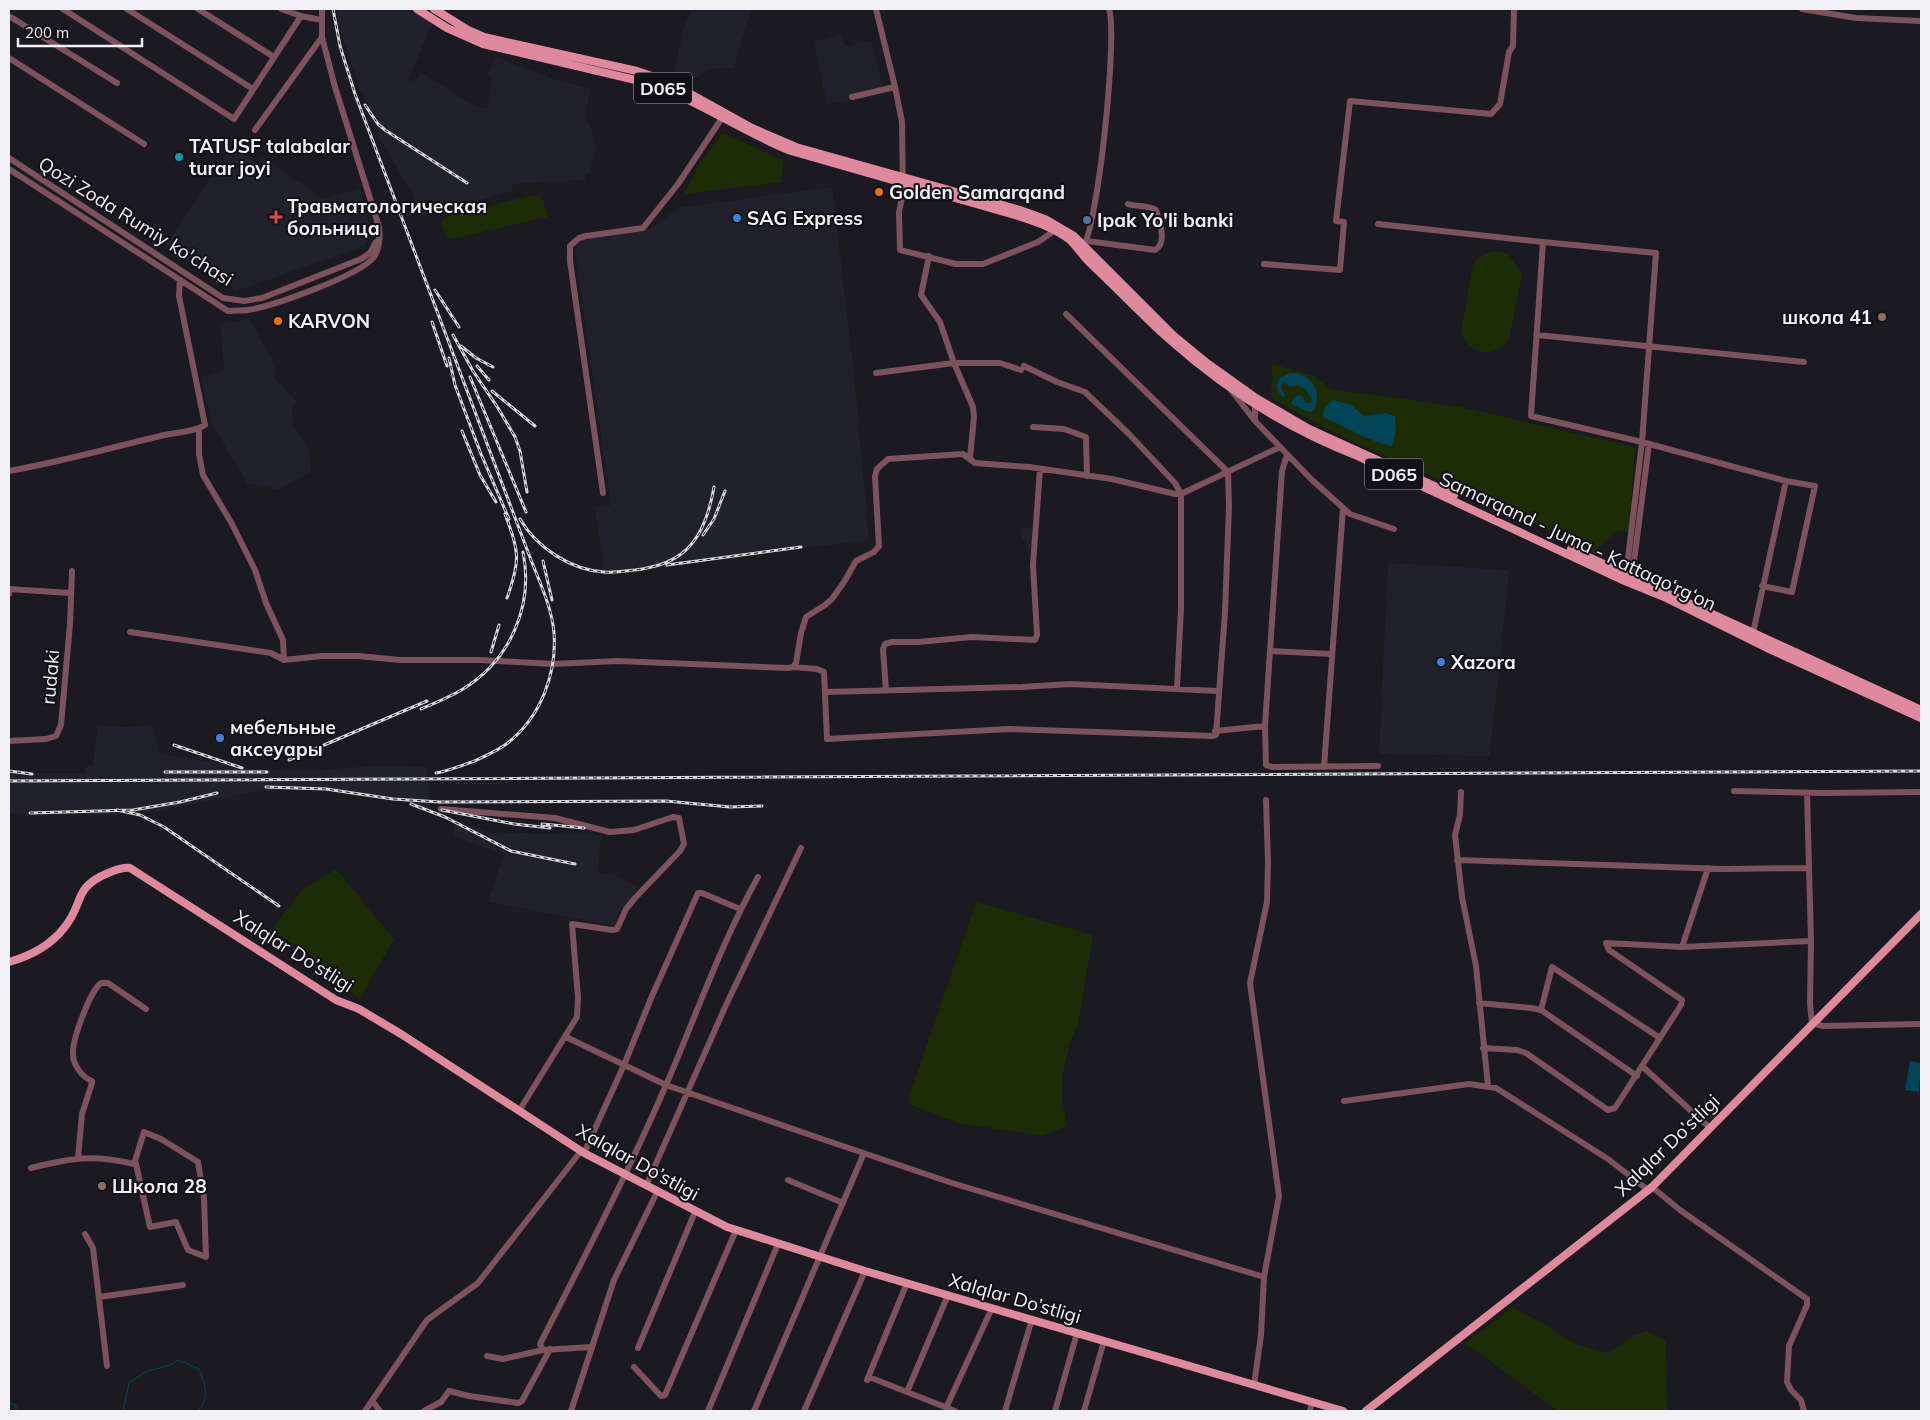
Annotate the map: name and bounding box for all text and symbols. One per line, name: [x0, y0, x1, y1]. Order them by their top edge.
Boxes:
scale bar: [18, 15, 141, 47]
text: 200 m: [25, 23, 69, 42]
road number: D065: [634, 73, 692, 104]
place label: TATUSF talabalar turar joyi: [189, 134, 350, 180]
street label: Qozi Zoda Rumiy ko'chasi: [34, 151, 238, 291]
marker: TATUSF talabalar turar joyi: [173, 151, 185, 163]
place label: Golden Samarqand: [889, 180, 1065, 204]
marker: Golden Samarqand: [873, 186, 885, 198]
place label: Травматологическая больница: [287, 194, 487, 240]
place label: SAG Express: [747, 206, 863, 230]
place label: Ipak Yo'li banki: [1097, 208, 1233, 232]
marker: Травматологическая больница: [269, 210, 283, 224]
marker: SAG Express: [731, 212, 743, 224]
marker: Ipak Yo'li banki: [1081, 214, 1093, 226]
place label: школа 41: [1782, 305, 1872, 329]
place label: KARVON: [288, 309, 370, 333]
marker: школа 41: [1876, 311, 1888, 323]
marker: KARVON: [272, 315, 284, 327]
road number: D065: [1365, 458, 1423, 489]
street label: Samarqand - Juma - Kattaqo‘rg‘on: [1436, 466, 1720, 616]
street label: rudaki: [36, 649, 64, 705]
place label: Xazora: [1450, 650, 1516, 674]
marker: Xazora: [1435, 656, 1447, 668]
place label: мебельные аксеуары: [230, 715, 336, 761]
marker: мебельные аксеуары: [214, 732, 226, 744]
street label: Xalqlar Do’stligi: [230, 905, 358, 997]
street label: Xalqlar Do’stligi: [1610, 1089, 1724, 1201]
street label: Xalqlar Do’stligi: [572, 1118, 704, 1206]
place label: Школа 28: [112, 1174, 207, 1198]
marker: Школа 28: [96, 1180, 108, 1192]
street label: Xalqlar Do’stligi: [946, 1268, 1084, 1328]

